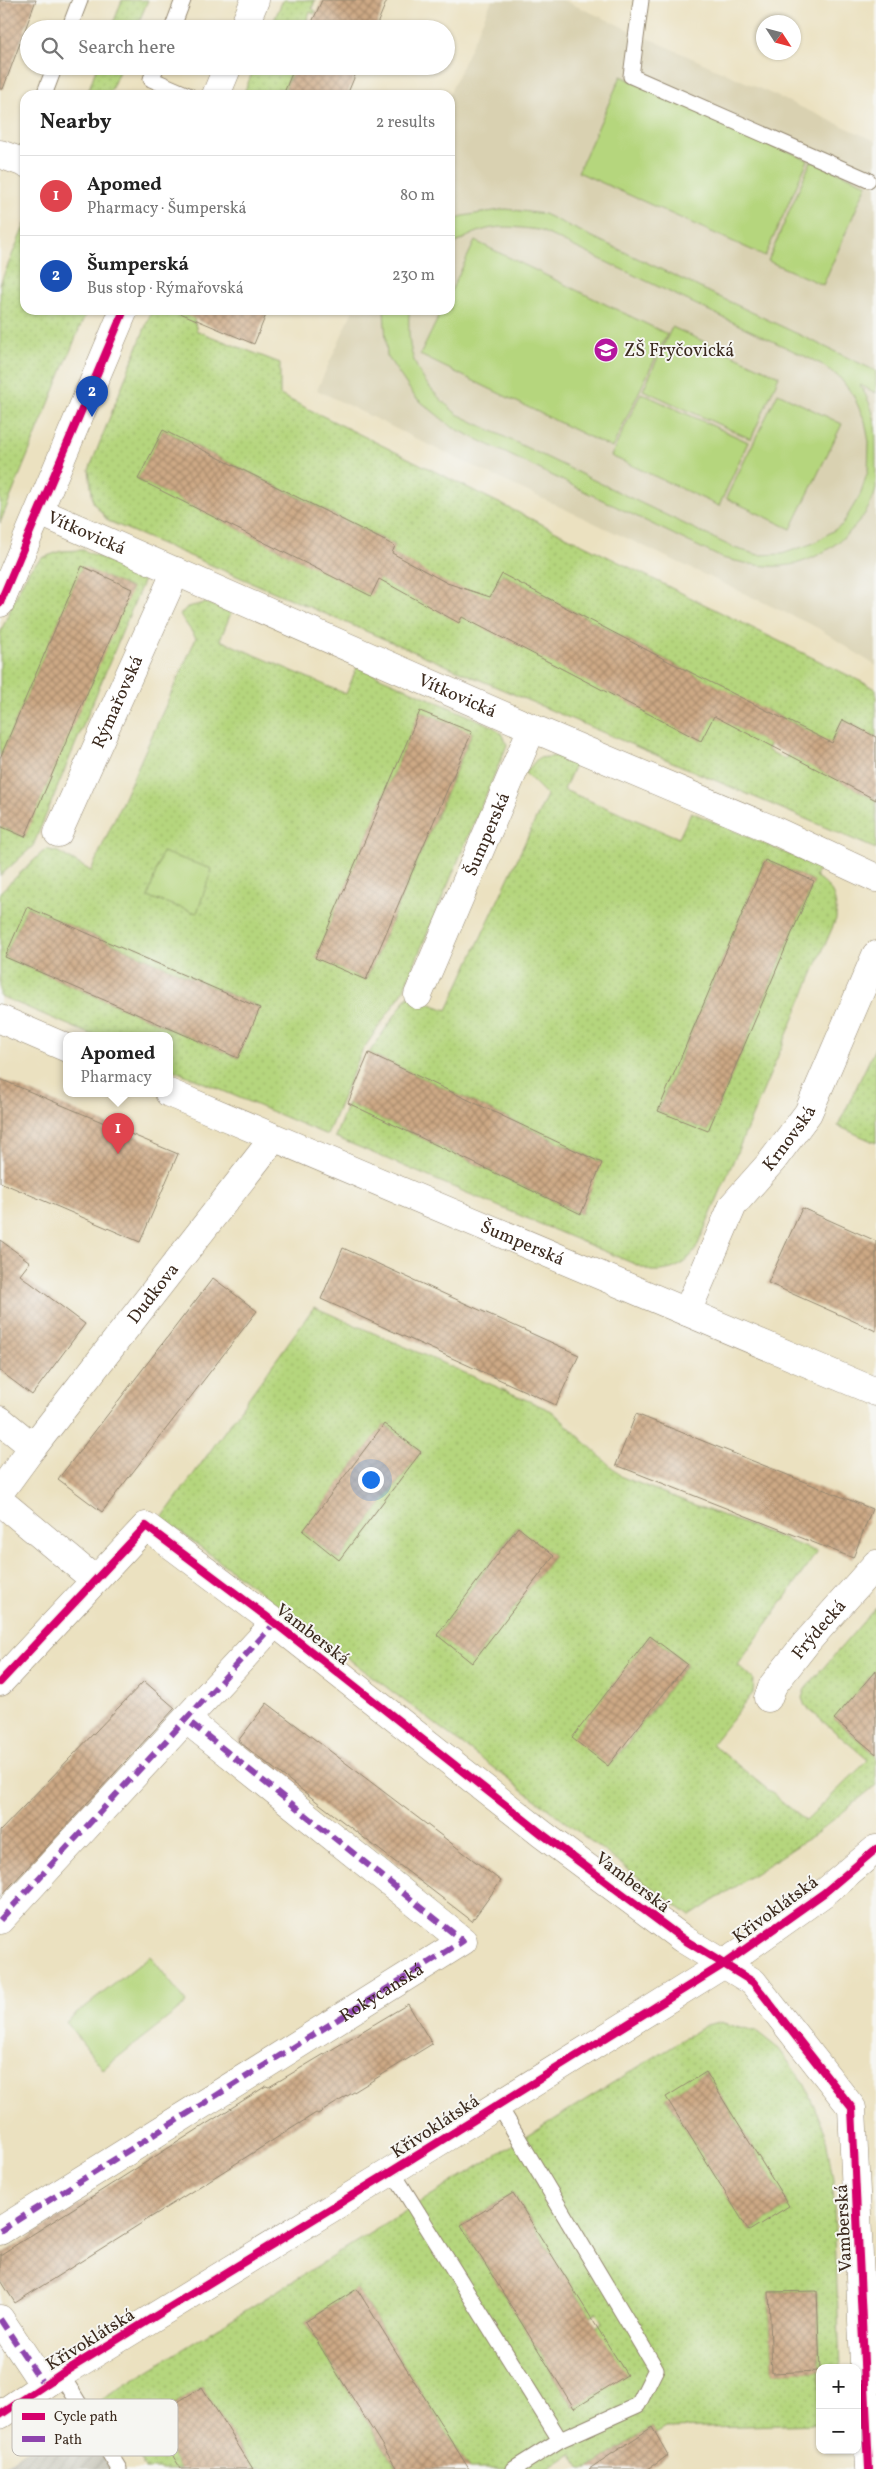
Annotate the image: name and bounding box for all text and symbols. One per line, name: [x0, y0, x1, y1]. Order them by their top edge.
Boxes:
north arrow: [756, 15, 801, 60]
search box: [20, 20, 455, 75]
icon: search: [38, 34, 66, 62]
text: Search here: [78, 35, 175, 61]
text: Nearby: [40, 108, 111, 137]
text: 2 results: [376, 112, 435, 134]
text: Apomed: [87, 172, 162, 198]
text: 1: [53, 185, 59, 207]
text: 80 m: [400, 185, 435, 207]
text: Pharmacy · Šumperská: [87, 198, 247, 220]
text: Šumperská: [87, 252, 189, 278]
text: 2: [52, 265, 60, 287]
text: 230 m: [392, 265, 435, 287]
text: Bus stop · Rýmařovská: [87, 278, 244, 300]
school or university icon: ZŠ Fryčovická: [593, 337, 619, 363]
place label: ZŠ Fryčovická: [624, 339, 734, 364]
pin: 2: [76, 376, 108, 417]
street label: Vítkovická: [43, 506, 129, 562]
street label: Rýmařovská: [87, 652, 150, 753]
street label: Vítkovická: [414, 668, 500, 725]
street label: Šumperská: [459, 789, 517, 880]
popup: [63, 1032, 173, 1097]
text: Apomed: [81, 1041, 155, 1067]
text: Pharmacy: [81, 1067, 152, 1089]
street label: Krnovská: [758, 1102, 824, 1177]
pin: 1: [102, 1113, 134, 1154]
street label: Šumperská: [476, 1215, 568, 1273]
street label: Dudkova: [122, 1258, 186, 1330]
your location: [358, 1467, 384, 1493]
street label: Frýdecká: [787, 1595, 853, 1665]
street label: Vamberská: [270, 1598, 354, 1672]
street label: Vamberská: [589, 1847, 675, 1920]
street label: Křivoklátská: [728, 1871, 824, 1950]
street label: Rokycanská: [335, 1958, 429, 2029]
street label: Křivoklátská: [387, 2089, 485, 2165]
street label: Vamberská: [830, 2183, 859, 2273]
street label: Křivoklátská: [42, 2303, 140, 2378]
map controls: [816, 2364, 861, 2454]
button: +: [816, 2364, 861, 2409]
legend: [12, 2399, 178, 2456]
text: Cycle path: [54, 2408, 118, 2427]
button: −: [816, 2409, 861, 2454]
text: Path: [54, 2431, 82, 2450]

